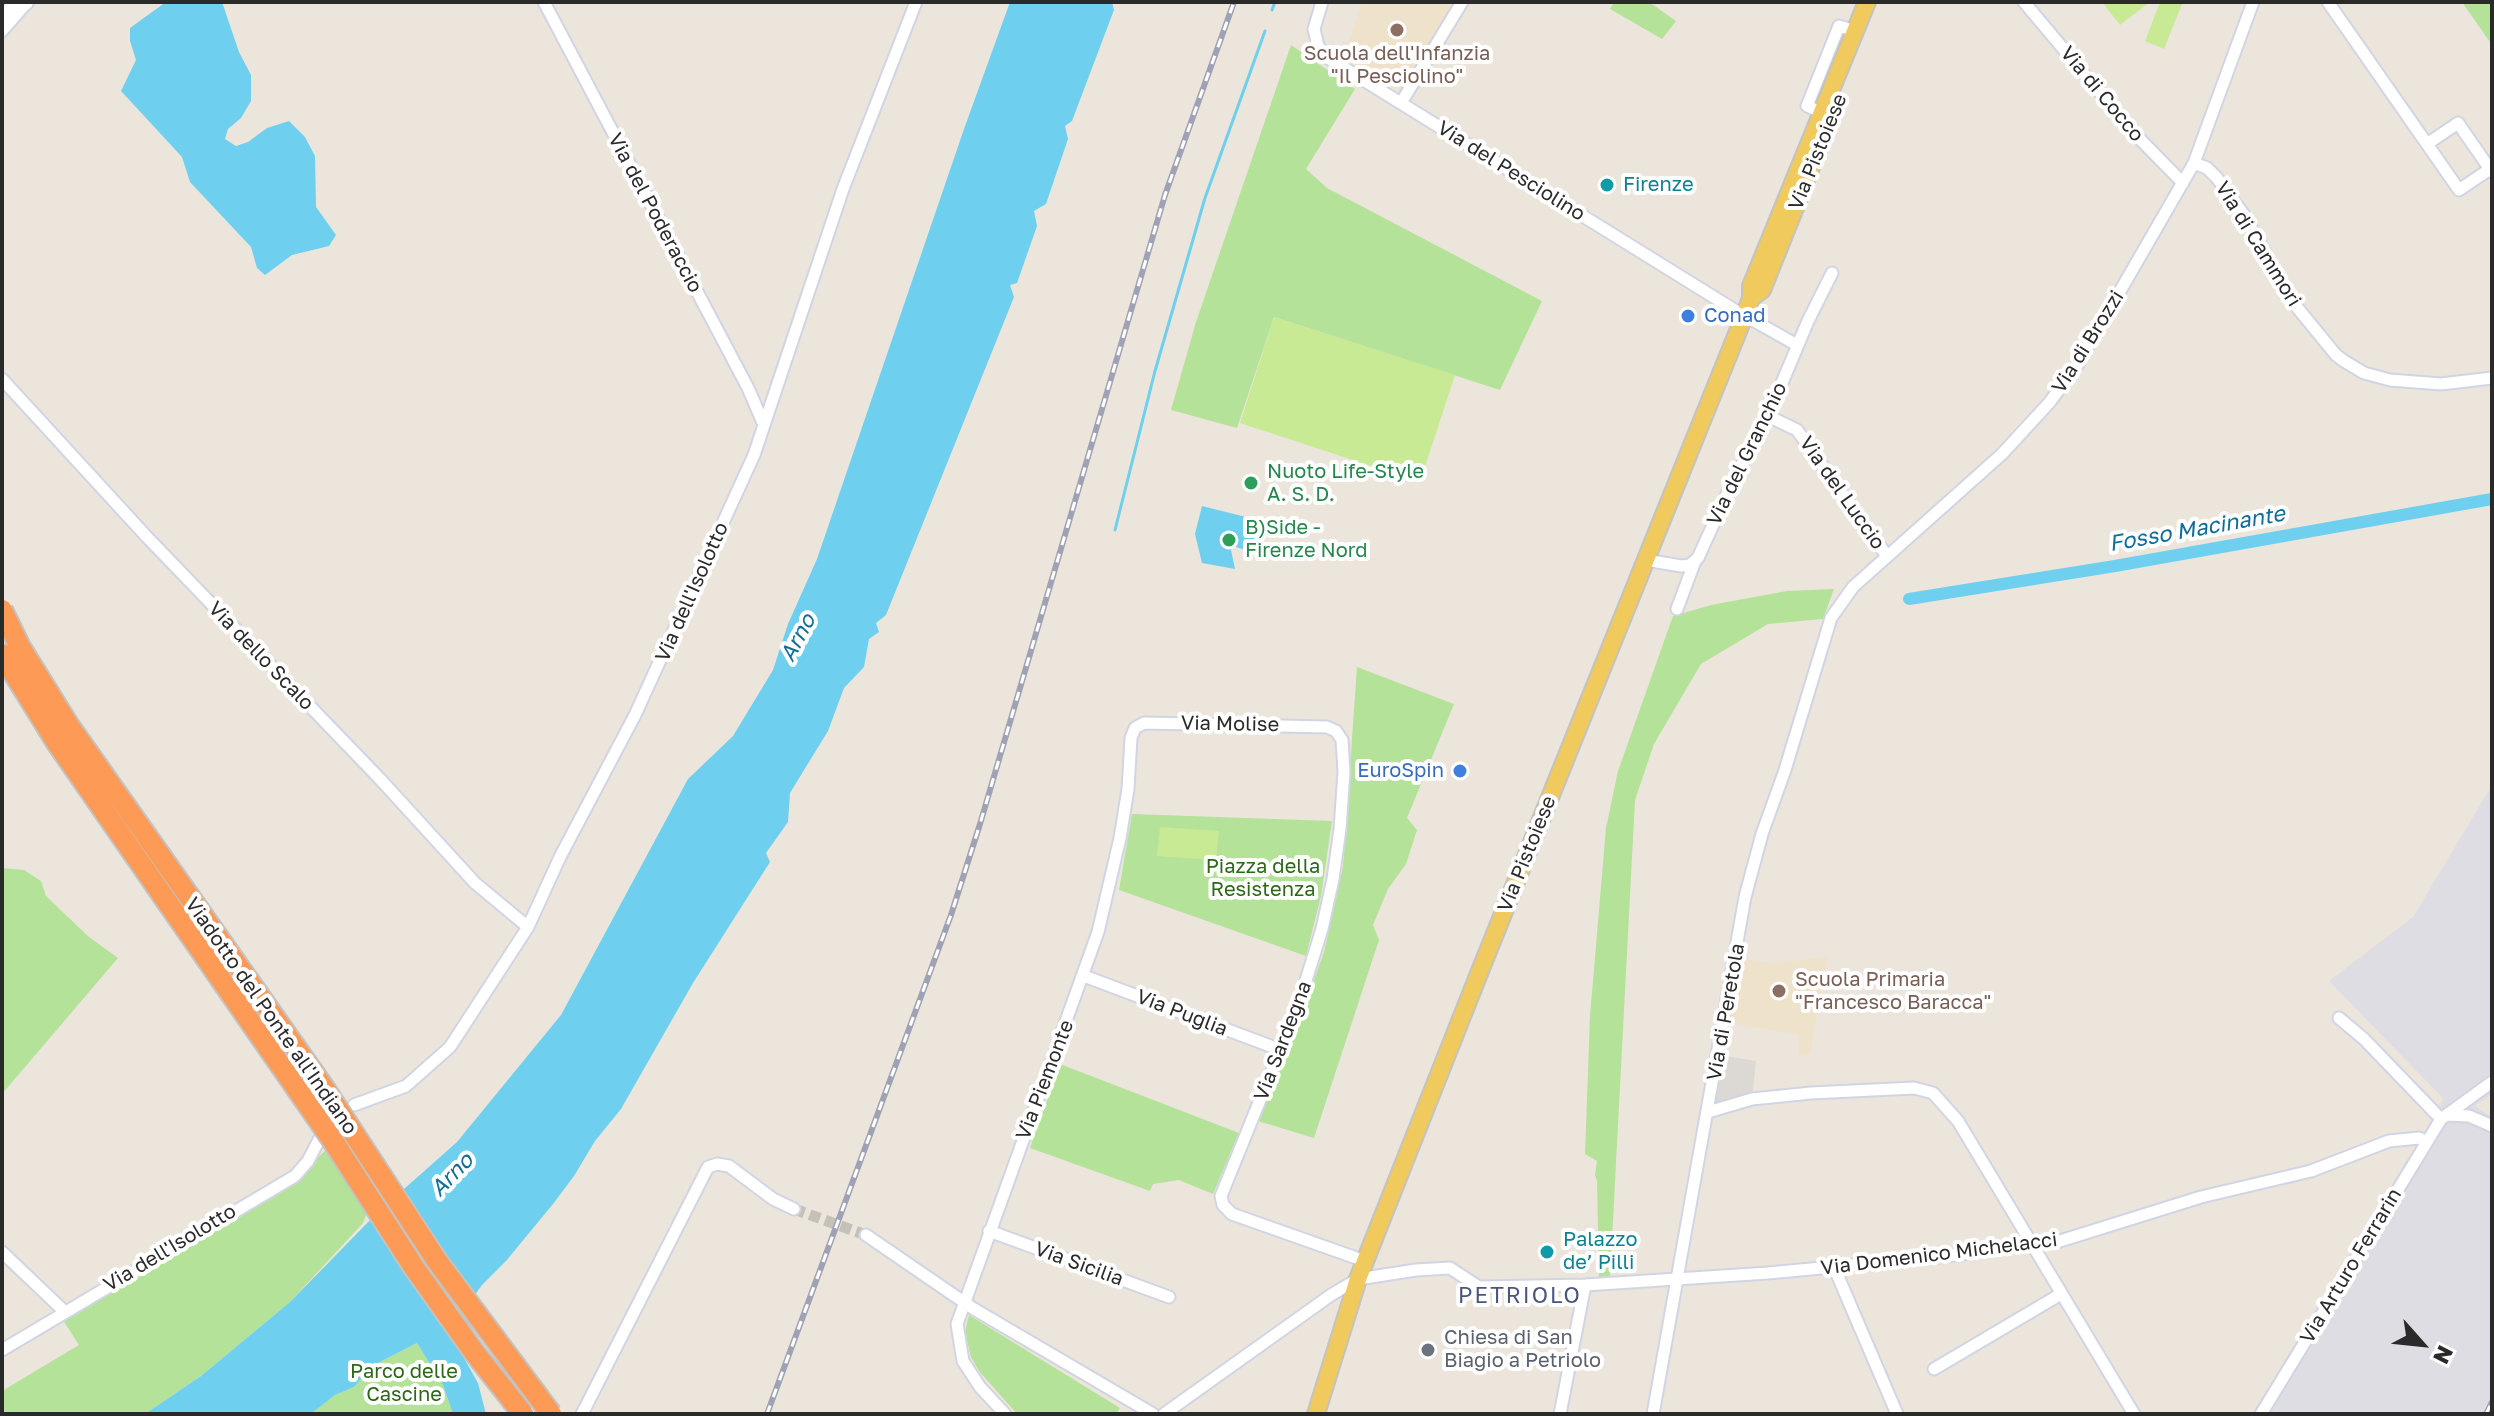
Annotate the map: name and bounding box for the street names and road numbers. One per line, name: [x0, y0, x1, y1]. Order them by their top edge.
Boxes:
street label: Via di Cocco: [2055, 41, 2149, 147]
street label: Via Pistoiese: [1784, 90, 1852, 214]
street label: Via del Pesciolino: [1433, 116, 1589, 226]
street label: Via del Poderaccio: [603, 129, 707, 297]
street label: Via di Cammori: [2210, 177, 2306, 311]
street label: Via di Brozzi: [2047, 286, 2129, 398]
street label: Via del Granchio: [1702, 379, 1792, 529]
street label: Via del Luccio: [1794, 432, 1890, 554]
street label: Via dell'Isolotto: [650, 518, 734, 666]
street label: Via dello Scalo: [203, 597, 319, 715]
street label: Via Molise: [1181, 711, 1279, 737]
street label: Via Pistoiese: [1493, 792, 1561, 916]
street label: Viadotto del Ponte all'Indiano: [180, 893, 362, 1139]
street label: Via di Peretola: [1702, 941, 1750, 1083]
street label: Via Sardegna: [1249, 978, 1317, 1104]
street label: Via Puglia: [1133, 985, 1231, 1041]
street label: Via Piemonte: [1011, 1017, 1079, 1143]
street label: Via Arturo Ferrarin: [2295, 1184, 2407, 1348]
street label: Via dell'Isolotto: [99, 1199, 241, 1297]
street label: Via Domenico Michelacci: [1819, 1228, 2059, 1280]
street label: Via Sicilia: [1031, 1237, 1127, 1291]

